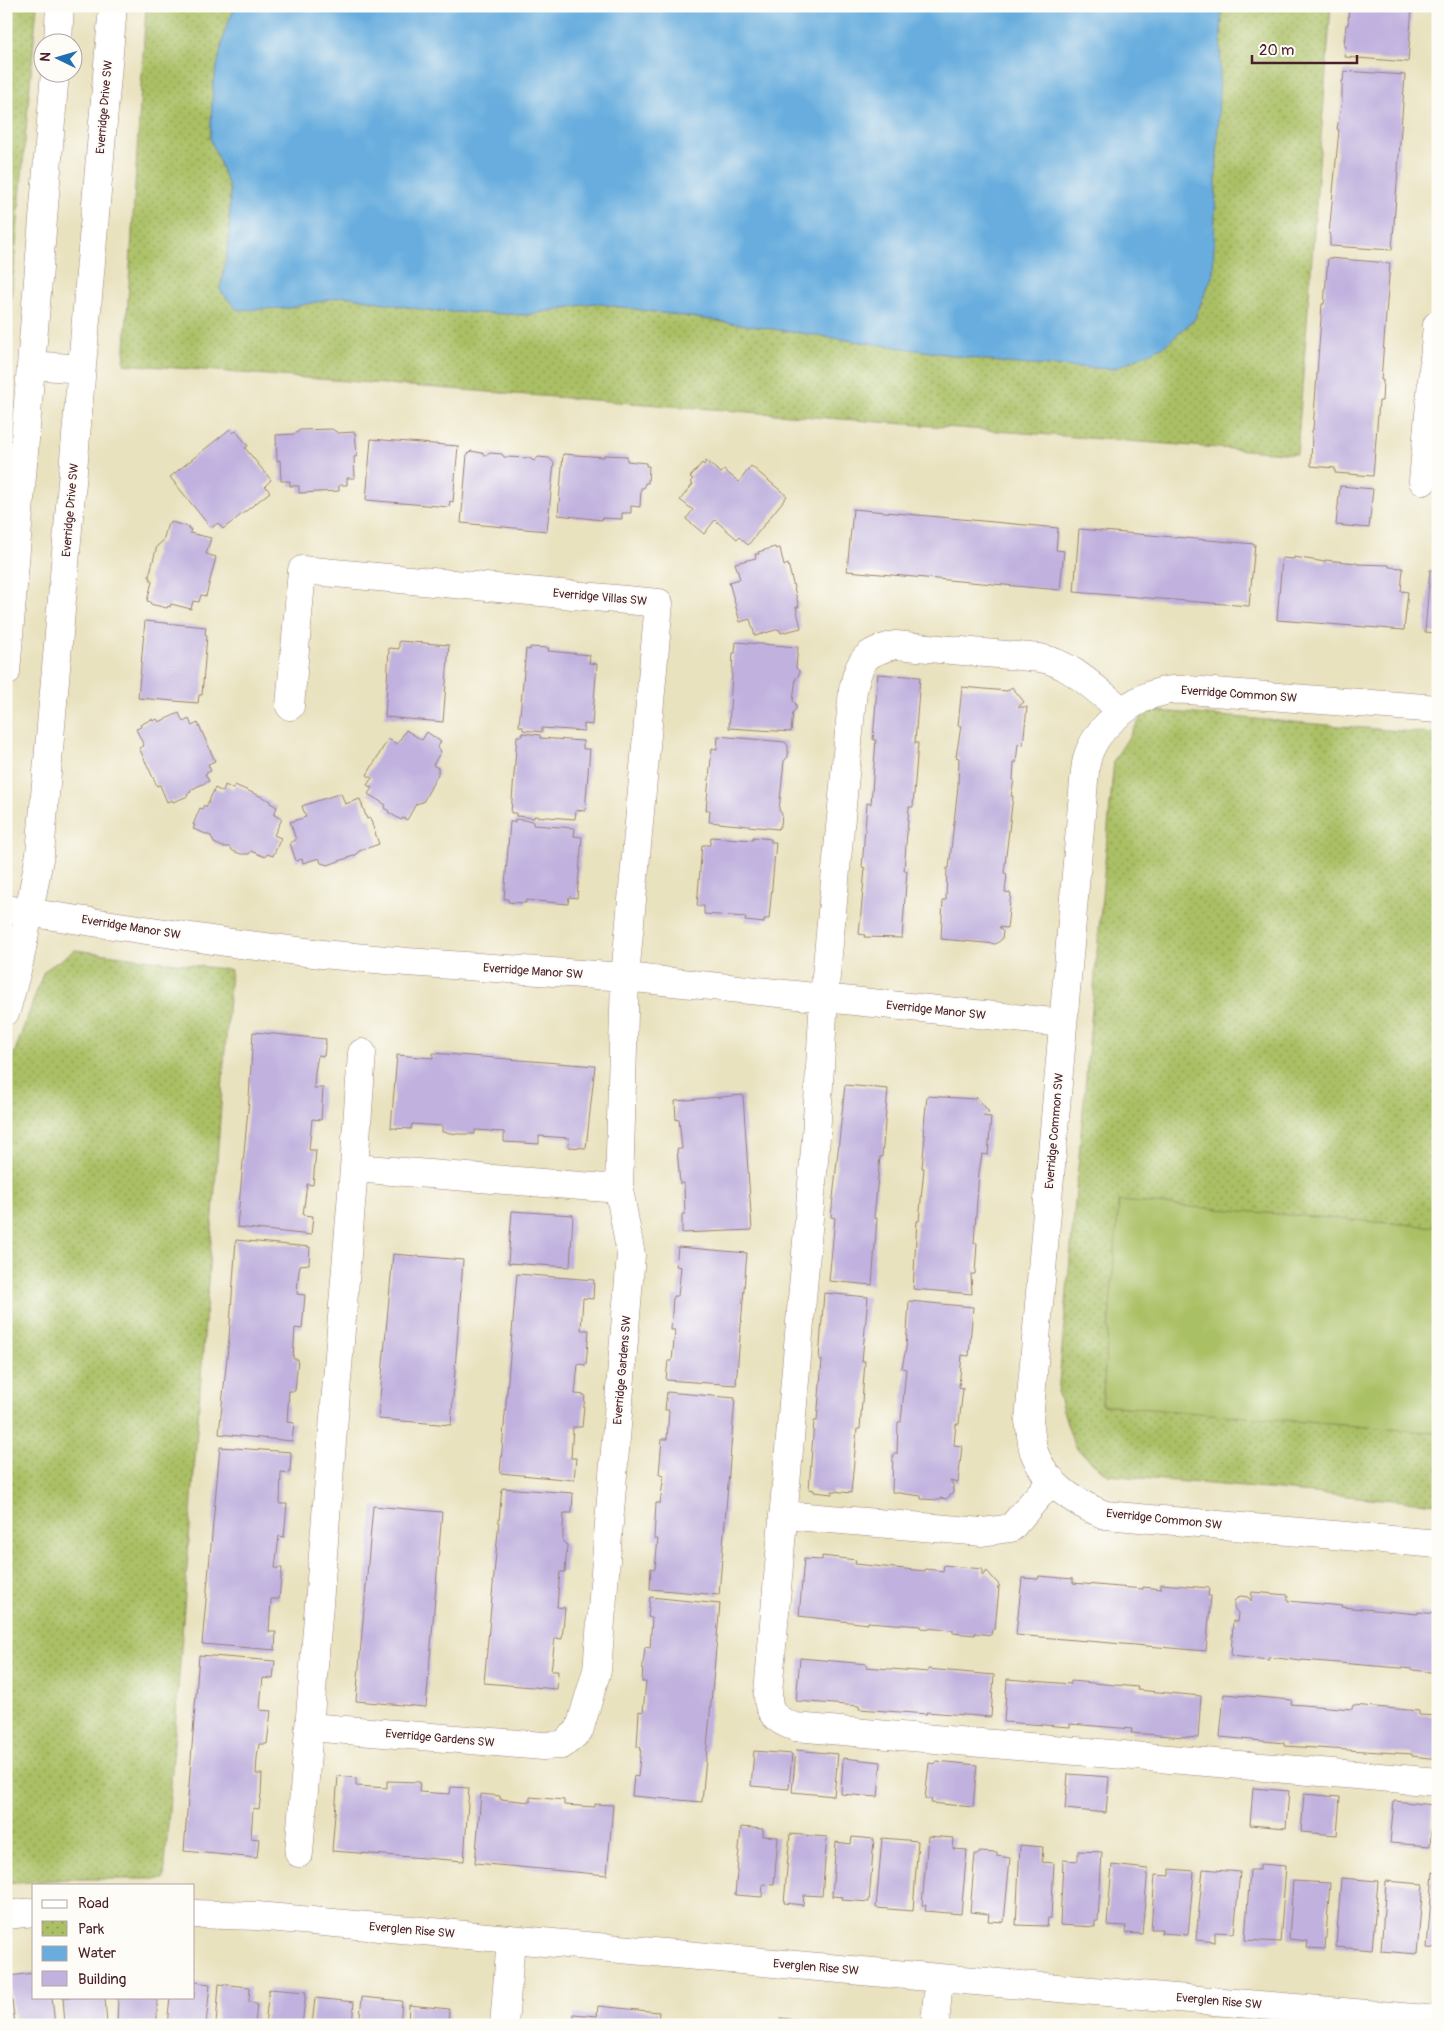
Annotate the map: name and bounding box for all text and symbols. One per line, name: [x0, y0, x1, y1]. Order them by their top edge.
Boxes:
north arrow: [32, 32, 82, 82]
scale bar: [1252, 32, 1356, 64]
text: 20 m: [1259, 41, 1294, 60]
text: N: [37, 51, 54, 62]
street label: Everridge Drive SW: [93, 60, 116, 155]
street label: Everridge Drive SW: [59, 463, 82, 558]
street label: Everridge Villas SW: [552, 586, 648, 609]
street label: Everridge Common SW: [1180, 683, 1298, 706]
street label: Everridge Manor SW: [80, 912, 182, 943]
street label: Everridge Manor SW: [483, 961, 583, 982]
street label: Everridge Manor SW: [885, 998, 987, 1023]
street label: Everridge Common SW: [1042, 1072, 1067, 1190]
street label: Everridge Gardens SW: [610, 1315, 635, 1425]
street label: Everridge Common SW: [1105, 1506, 1223, 1533]
street label: Everridge Gardens SW: [385, 1726, 495, 1751]
legend: [32, 1884, 195, 1998]
text: Road: [78, 1894, 109, 1913]
street label: Everglen Rise SW: [368, 1919, 455, 1942]
text: Park: [78, 1920, 105, 1939]
text: Water: [78, 1944, 117, 1963]
street label: Everglen Rise SW: [772, 1956, 859, 1979]
text: Building: [78, 1970, 126, 1989]
street label: Everglen Rise SW: [1175, 1990, 1262, 2013]

